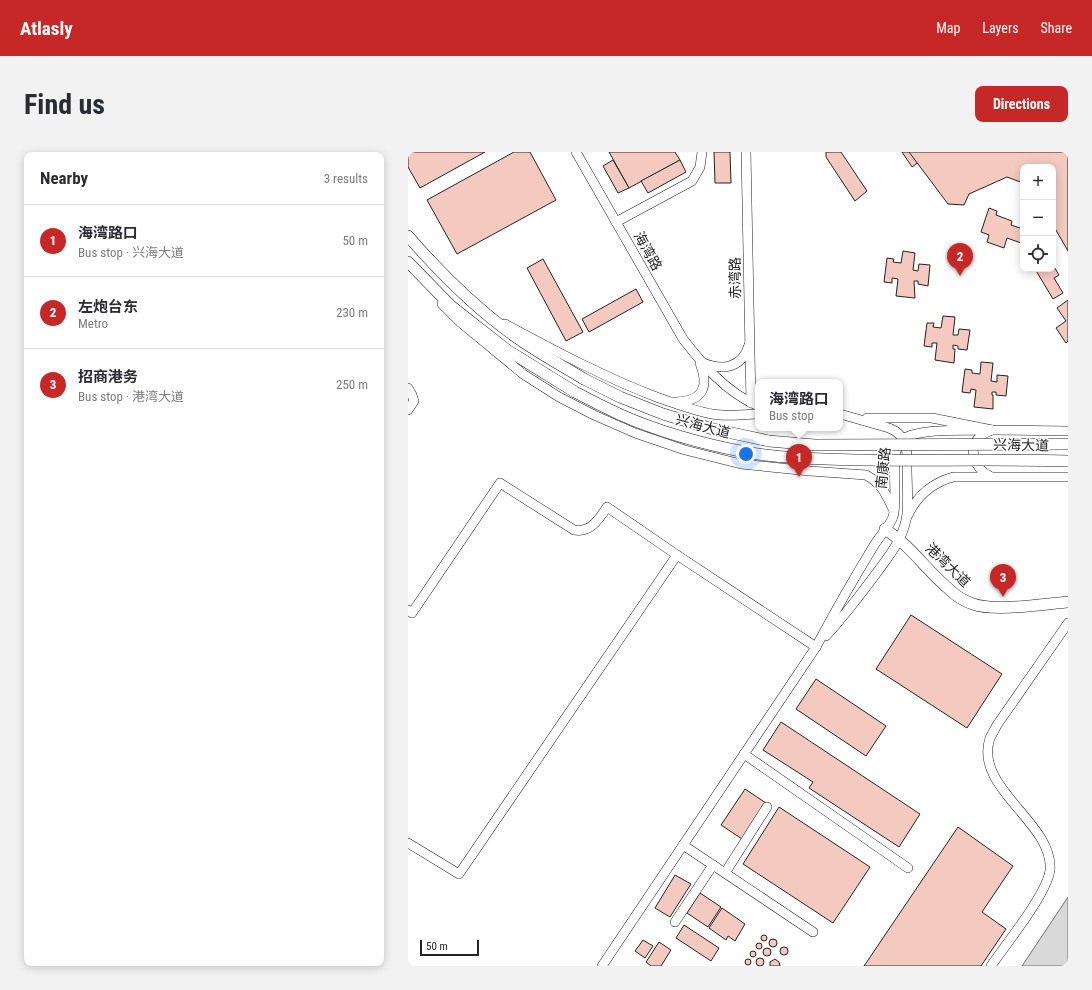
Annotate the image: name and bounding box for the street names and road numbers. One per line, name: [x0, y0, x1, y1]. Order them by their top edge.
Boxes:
street label: 海湾路: [631, 229, 665, 273]
street label: 赤湾路: [727, 257, 743, 299]
street label: 兴海大道: [674, 411, 732, 441]
street label: 兴海大道: [993, 437, 1049, 453]
street label: 南康路: [873, 446, 893, 490]
street label: 港湾大道: [922, 540, 974, 590]

